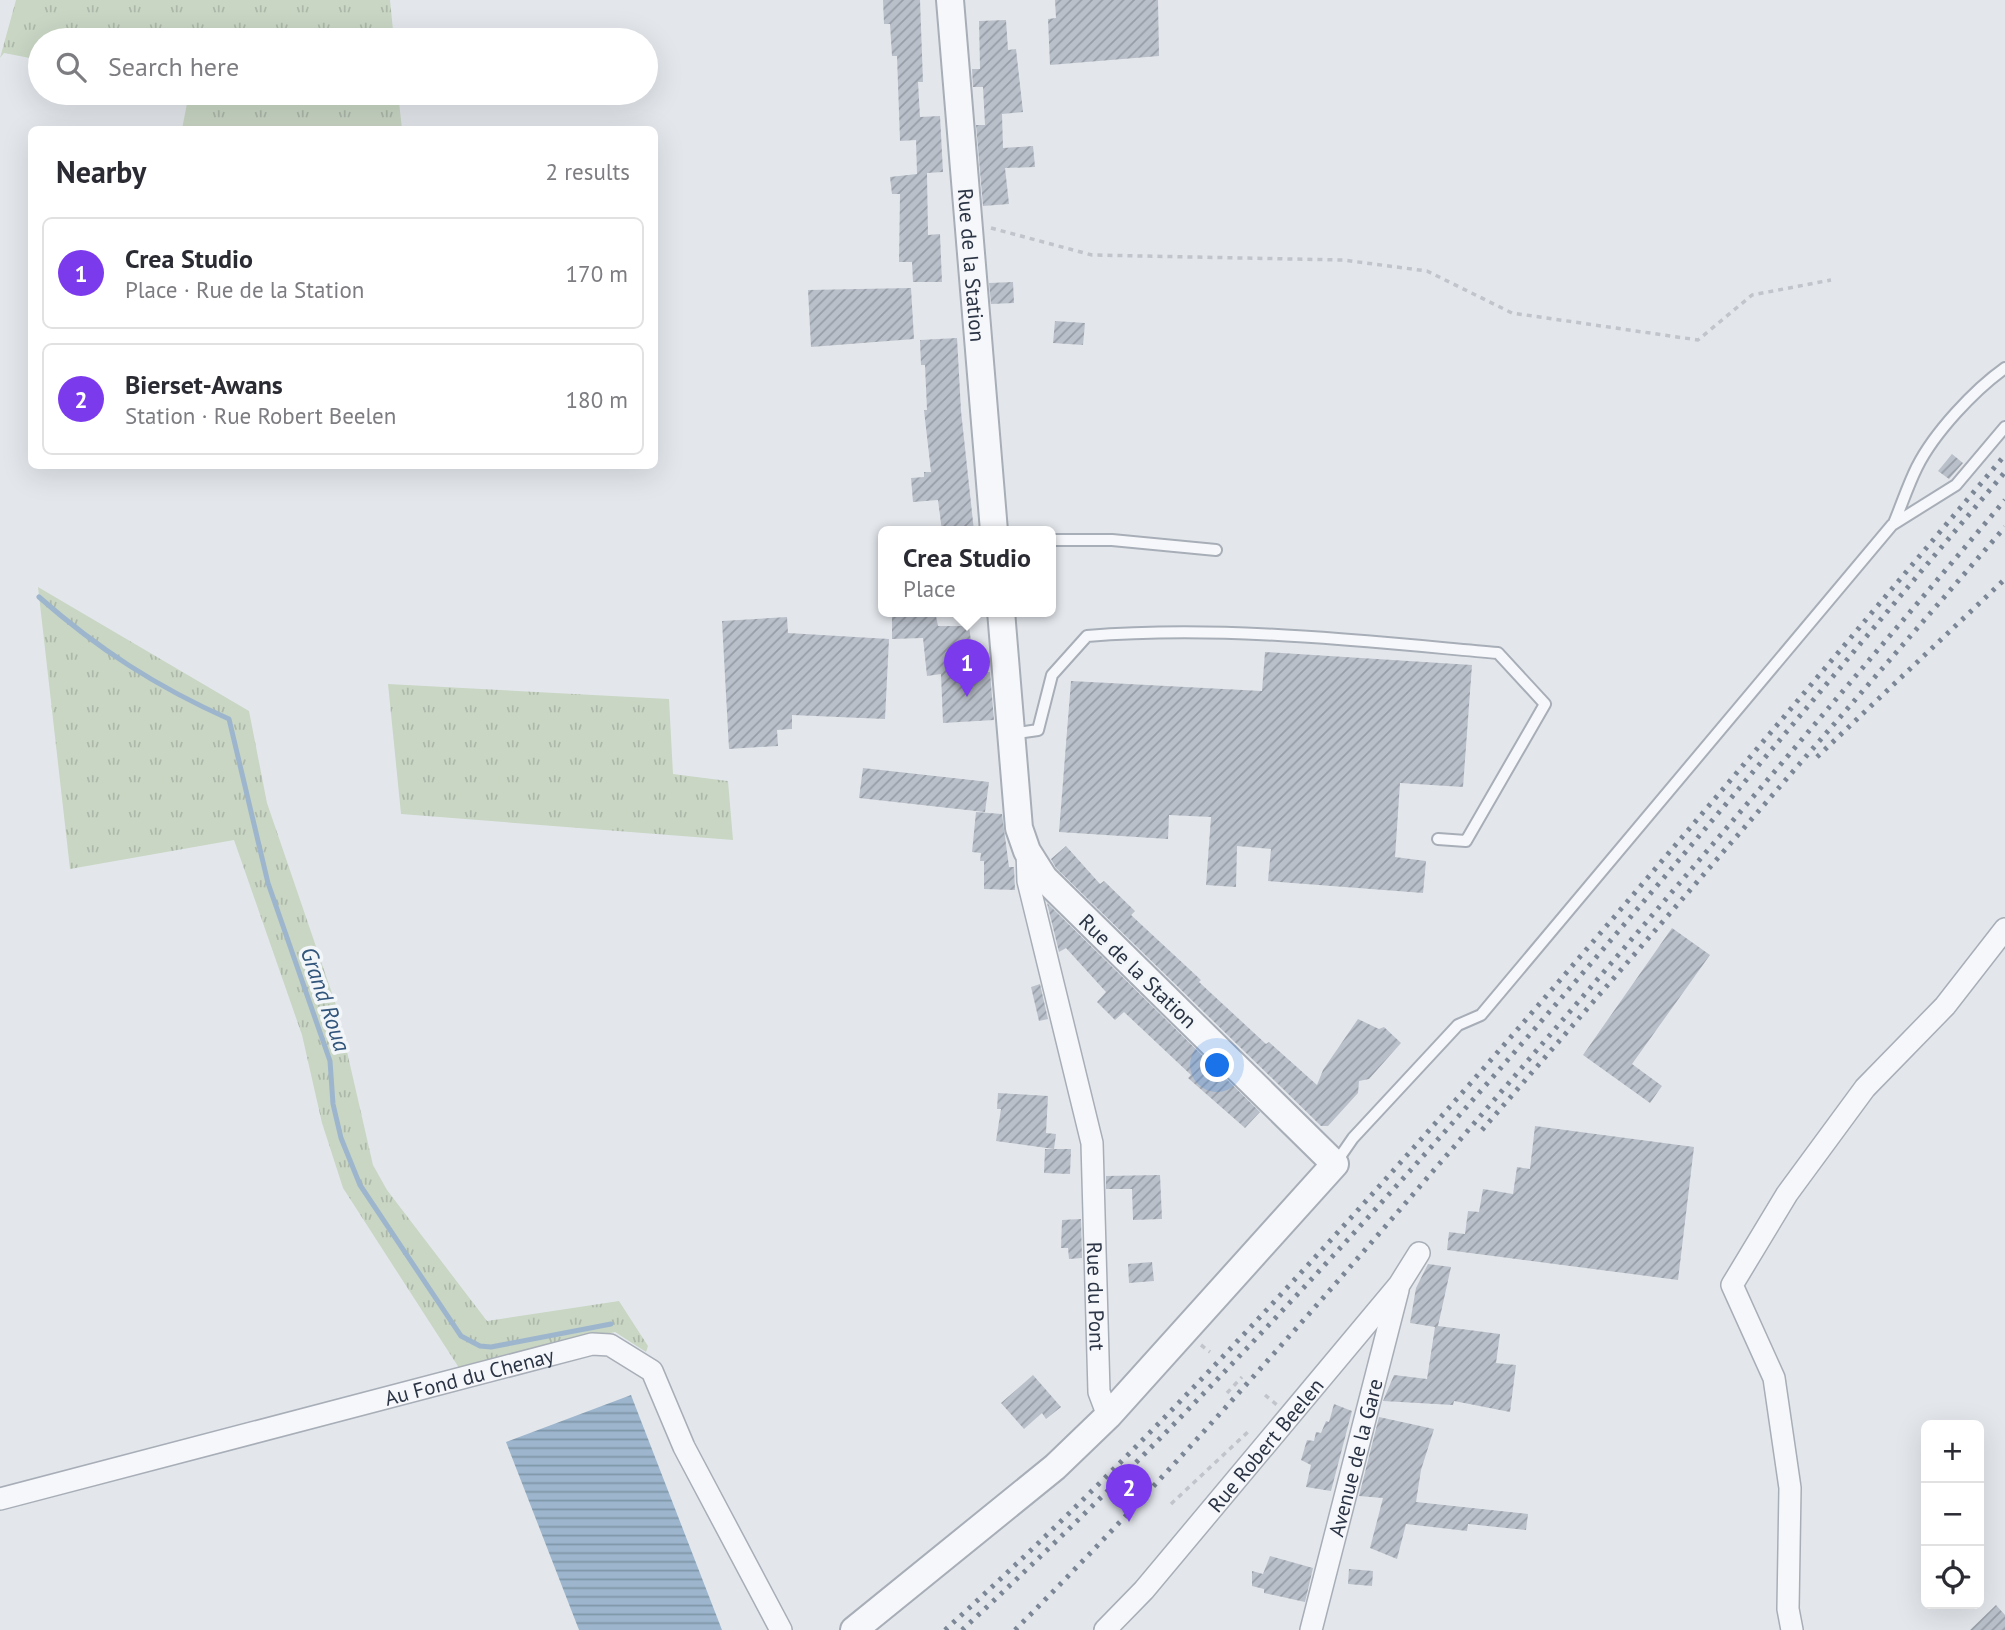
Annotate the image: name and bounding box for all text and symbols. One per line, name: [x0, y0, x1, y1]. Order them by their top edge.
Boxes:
search box: [28, 28, 658, 105]
icon: search: [52, 48, 90, 86]
text: Search here: [108, 50, 239, 83]
text: Nearby: [56, 152, 146, 191]
text: 2 results: [546, 157, 630, 186]
street label: Rue de la Station: [952, 187, 992, 343]
text: Crea Studio: [125, 242, 253, 275]
text: 1: [74, 259, 88, 288]
text: 170 m: [566, 259, 628, 288]
text: Place · Rue de la Station: [125, 275, 364, 304]
text: Bierset-Awans: [125, 368, 283, 401]
text: 2: [74, 385, 88, 414]
text: 180 m: [566, 385, 628, 414]
text: Station · Rue Robert Beelen: [125, 401, 396, 430]
popup: [878, 526, 1056, 617]
text: Crea Studio: [903, 541, 1031, 574]
text: Place: [903, 574, 956, 603]
pin: 1: [944, 639, 990, 697]
street label: Rue de la Station: [1073, 908, 1203, 1034]
water label: Grand Roua: [295, 943, 357, 1055]
your location: [1200, 1048, 1234, 1082]
street label: Rue du Pont: [1081, 1241, 1111, 1351]
street label: Au Fond du Chenay: [382, 1341, 557, 1411]
street label: Rue Robert Beelen: [1201, 1372, 1329, 1518]
street label: Avenue de la Gare: [1322, 1376, 1388, 1539]
map controls: [1921, 1420, 1984, 1609]
button: +: [1921, 1420, 1984, 1483]
pin: 2: [1106, 1464, 1152, 1522]
button: −: [1921, 1483, 1984, 1546]
button: locate: [1921, 1546, 1984, 1609]

